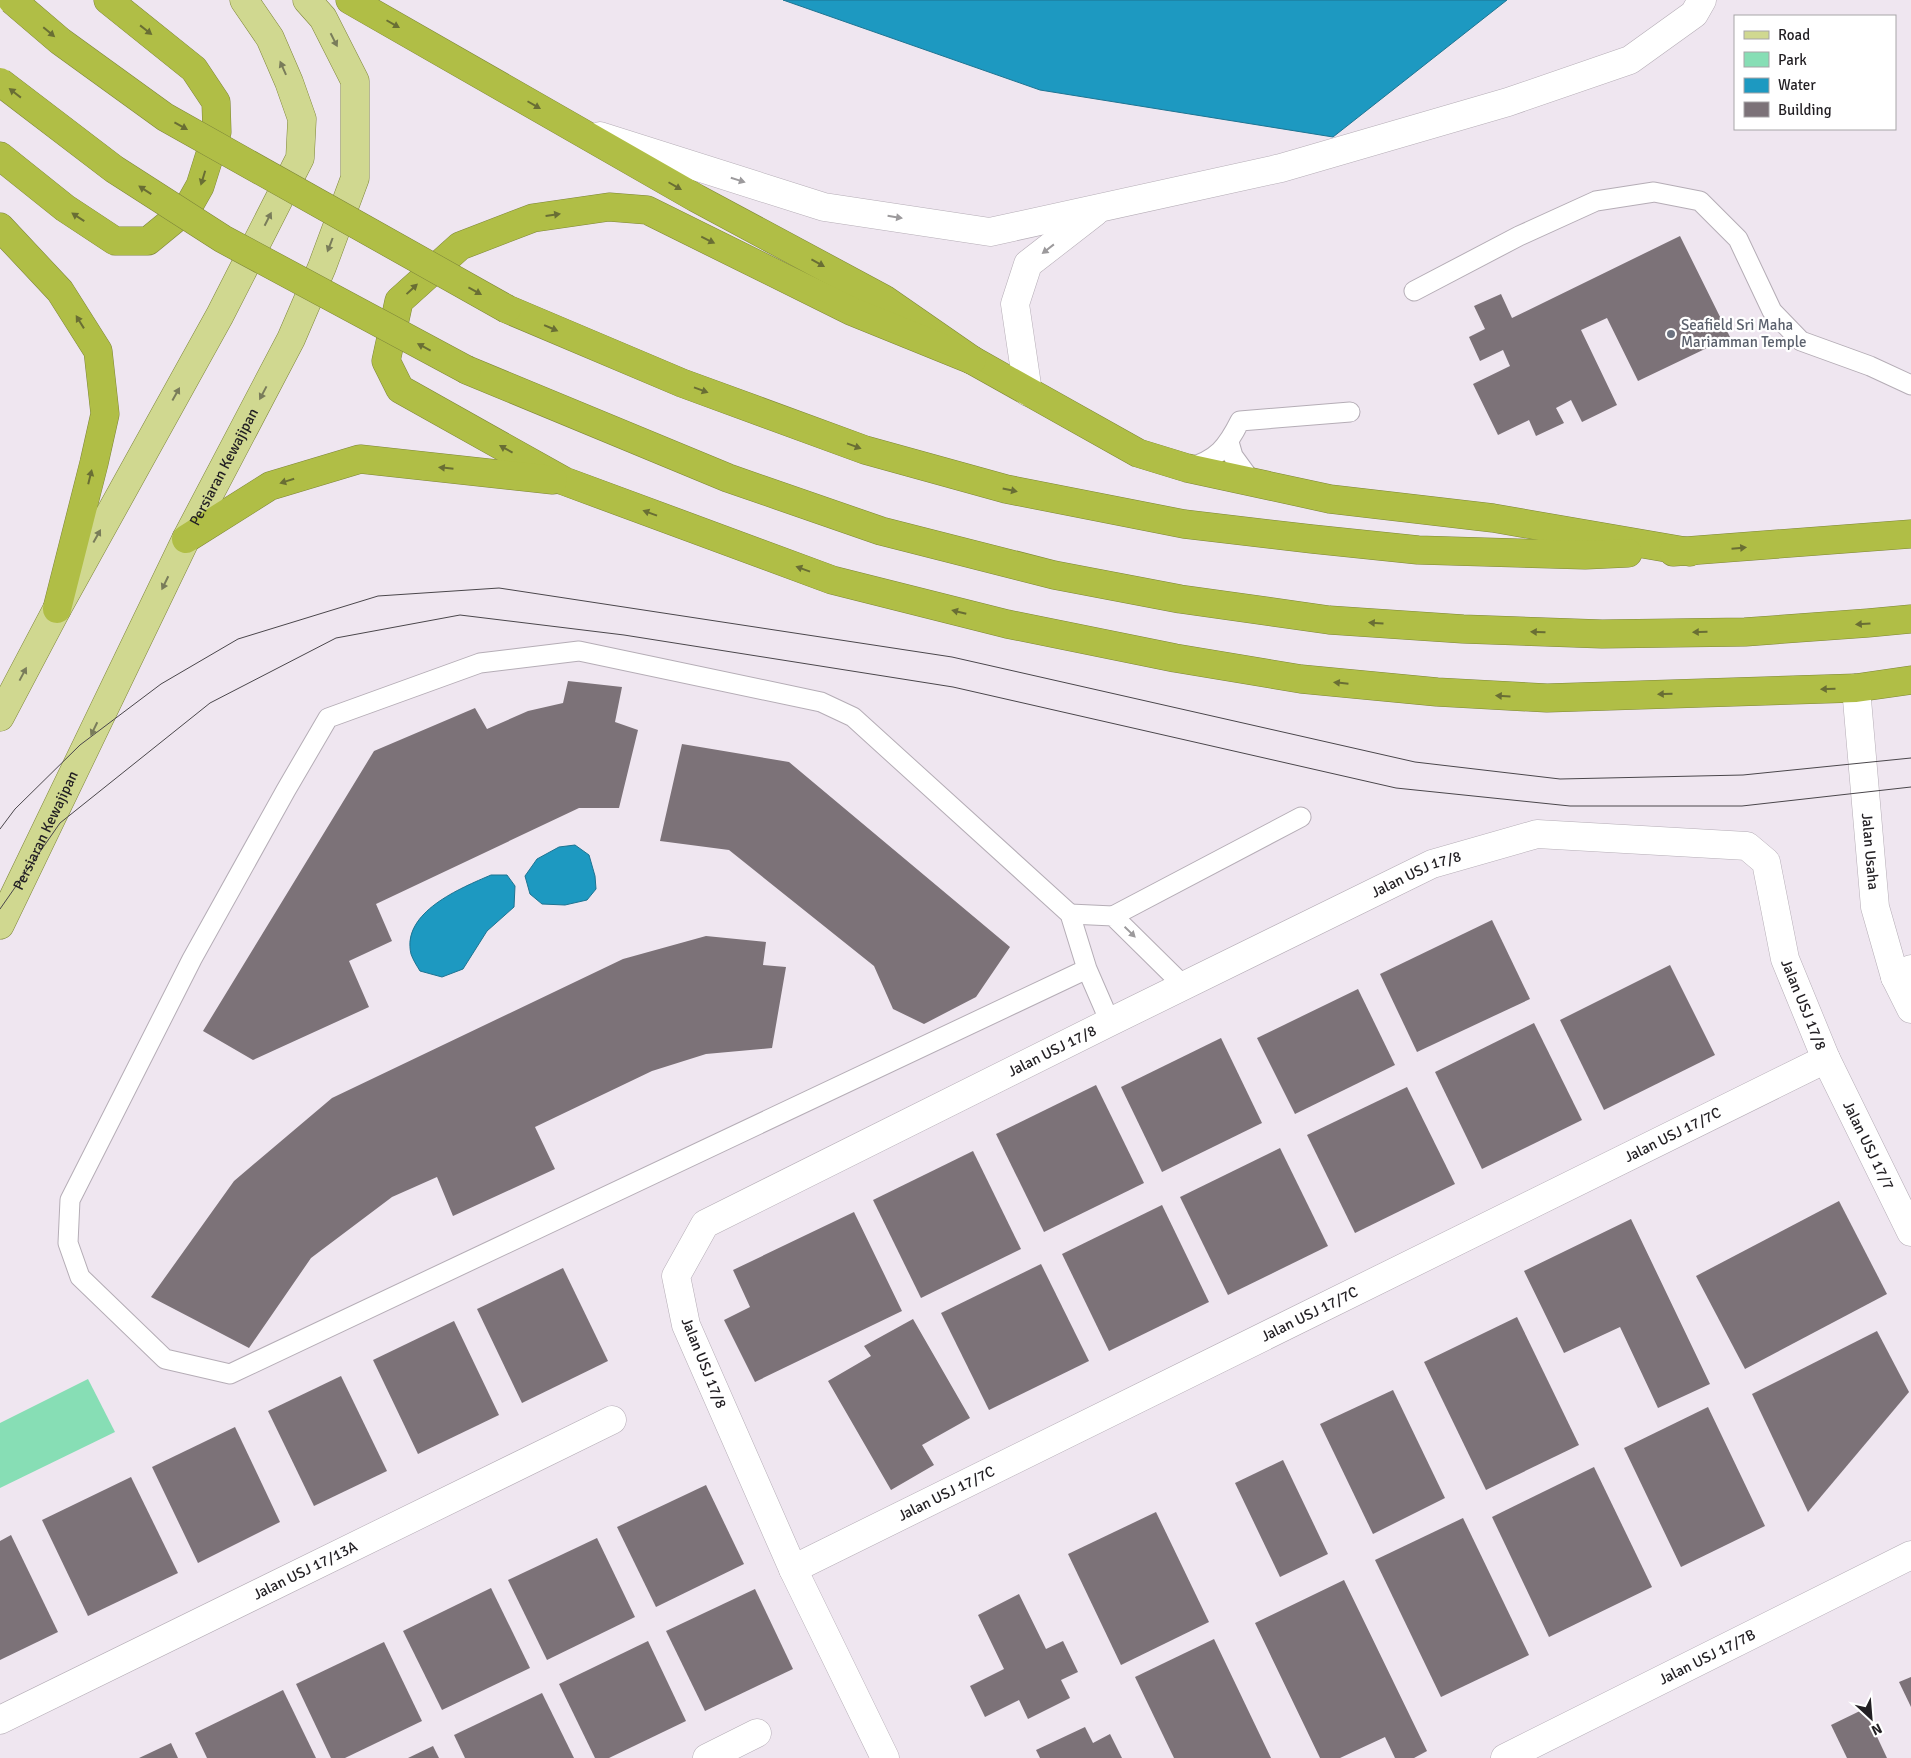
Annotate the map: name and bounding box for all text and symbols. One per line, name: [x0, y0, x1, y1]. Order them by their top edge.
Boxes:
legend: [1734, 15, 1896, 130]
one-way arrow: [386, 20, 399, 29]
one-way arrow: [139, 25, 152, 36]
one-way arrow: [42, 26, 55, 37]
text: Road: [1778, 26, 1810, 44]
one-way arrow: [330, 33, 338, 47]
text: Park: [1778, 51, 1807, 69]
one-way arrow: [279, 61, 287, 75]
text: Water: [1778, 76, 1816, 94]
one-way arrow: [9, 88, 22, 99]
one-way arrow: [526, 101, 541, 109]
text: Building: [1778, 101, 1832, 119]
one-way arrow: [173, 122, 188, 130]
one-way arrow: [198, 171, 206, 186]
one-way arrow: [730, 176, 745, 184]
one-way arrow: [668, 181, 681, 190]
one-way arrow: [139, 185, 152, 194]
one-way arrow: [545, 211, 561, 219]
one-way arrow: [71, 212, 85, 221]
one-way arrow: [264, 212, 272, 227]
one-way arrow: [888, 214, 904, 222]
one-way arrow: [701, 236, 715, 244]
one-way arrow: [326, 238, 334, 253]
one-way arrow: [1042, 243, 1055, 254]
one-way arrow: [810, 259, 825, 267]
one-way arrow: [406, 283, 418, 295]
one-way arrow: [468, 287, 483, 295]
one-way arrow: [75, 315, 85, 329]
place label: Seafield Sri Maha Mariamman Temple: [1681, 316, 1806, 351]
one-way arrow: [544, 324, 558, 332]
marker: Seafield Sri Maha Mariamman Temple: [1665, 328, 1677, 340]
one-way arrow: [417, 343, 431, 351]
one-way arrow: [259, 386, 267, 400]
one-way arrow: [172, 387, 180, 401]
one-way arrow: [694, 387, 709, 394]
street label: Persiaran Kewajipan: [186, 405, 262, 529]
one-way arrow: [847, 442, 862, 450]
one-way arrow: [499, 445, 514, 453]
one-way arrow: [438, 464, 454, 472]
one-way arrow: [86, 470, 94, 485]
one-way arrow: [279, 477, 294, 485]
one-way arrow: [1003, 486, 1019, 494]
one-way arrow: [642, 509, 657, 517]
one-way arrow: [93, 529, 102, 543]
one-way arrow: [1731, 544, 1747, 552]
one-way arrow: [795, 565, 810, 572]
one-way arrow: [161, 576, 169, 590]
one-way arrow: [952, 608, 967, 616]
one-way arrow: [1367, 619, 1383, 627]
one-way arrow: [1854, 620, 1870, 628]
one-way arrow: [1530, 627, 1546, 635]
one-way arrow: [1692, 629, 1708, 637]
one-way arrow: [19, 667, 27, 681]
one-way arrow: [1333, 679, 1349, 687]
one-way arrow: [1820, 685, 1836, 693]
one-way arrow: [1657, 690, 1673, 698]
one-way arrow: [1495, 691, 1511, 699]
one-way arrow: [90, 722, 99, 737]
street label: Persiaran Kewajipan: [9, 768, 82, 893]
street label: Jalan Usaha: [1858, 812, 1882, 891]
street label: Jalan USJ 17/8: [1368, 847, 1463, 901]
one-way arrow: [1123, 926, 1135, 938]
street label: Jalan USJ 17/8: [1777, 957, 1830, 1053]
street label: Jalan USJ 17/8: [1005, 1021, 1099, 1081]
street label: Jalan USJ 17/7: [1839, 1098, 1898, 1193]
street label: Jalan USJ 17/7C: [1621, 1103, 1724, 1166]
street label: Jalan USJ 17/7C: [1258, 1283, 1361, 1345]
street label: Jalan USJ 17/8: [678, 1315, 730, 1411]
street label: Jalan USJ 17/7C: [895, 1462, 998, 1525]
street label: Jalan USJ 17/13A: [250, 1537, 360, 1603]
street label: Jalan USJ 17/7B: [1656, 1625, 1758, 1689]
north arrow: [1846, 1693, 1896, 1743]
text: N: [1868, 1719, 1885, 1739]

